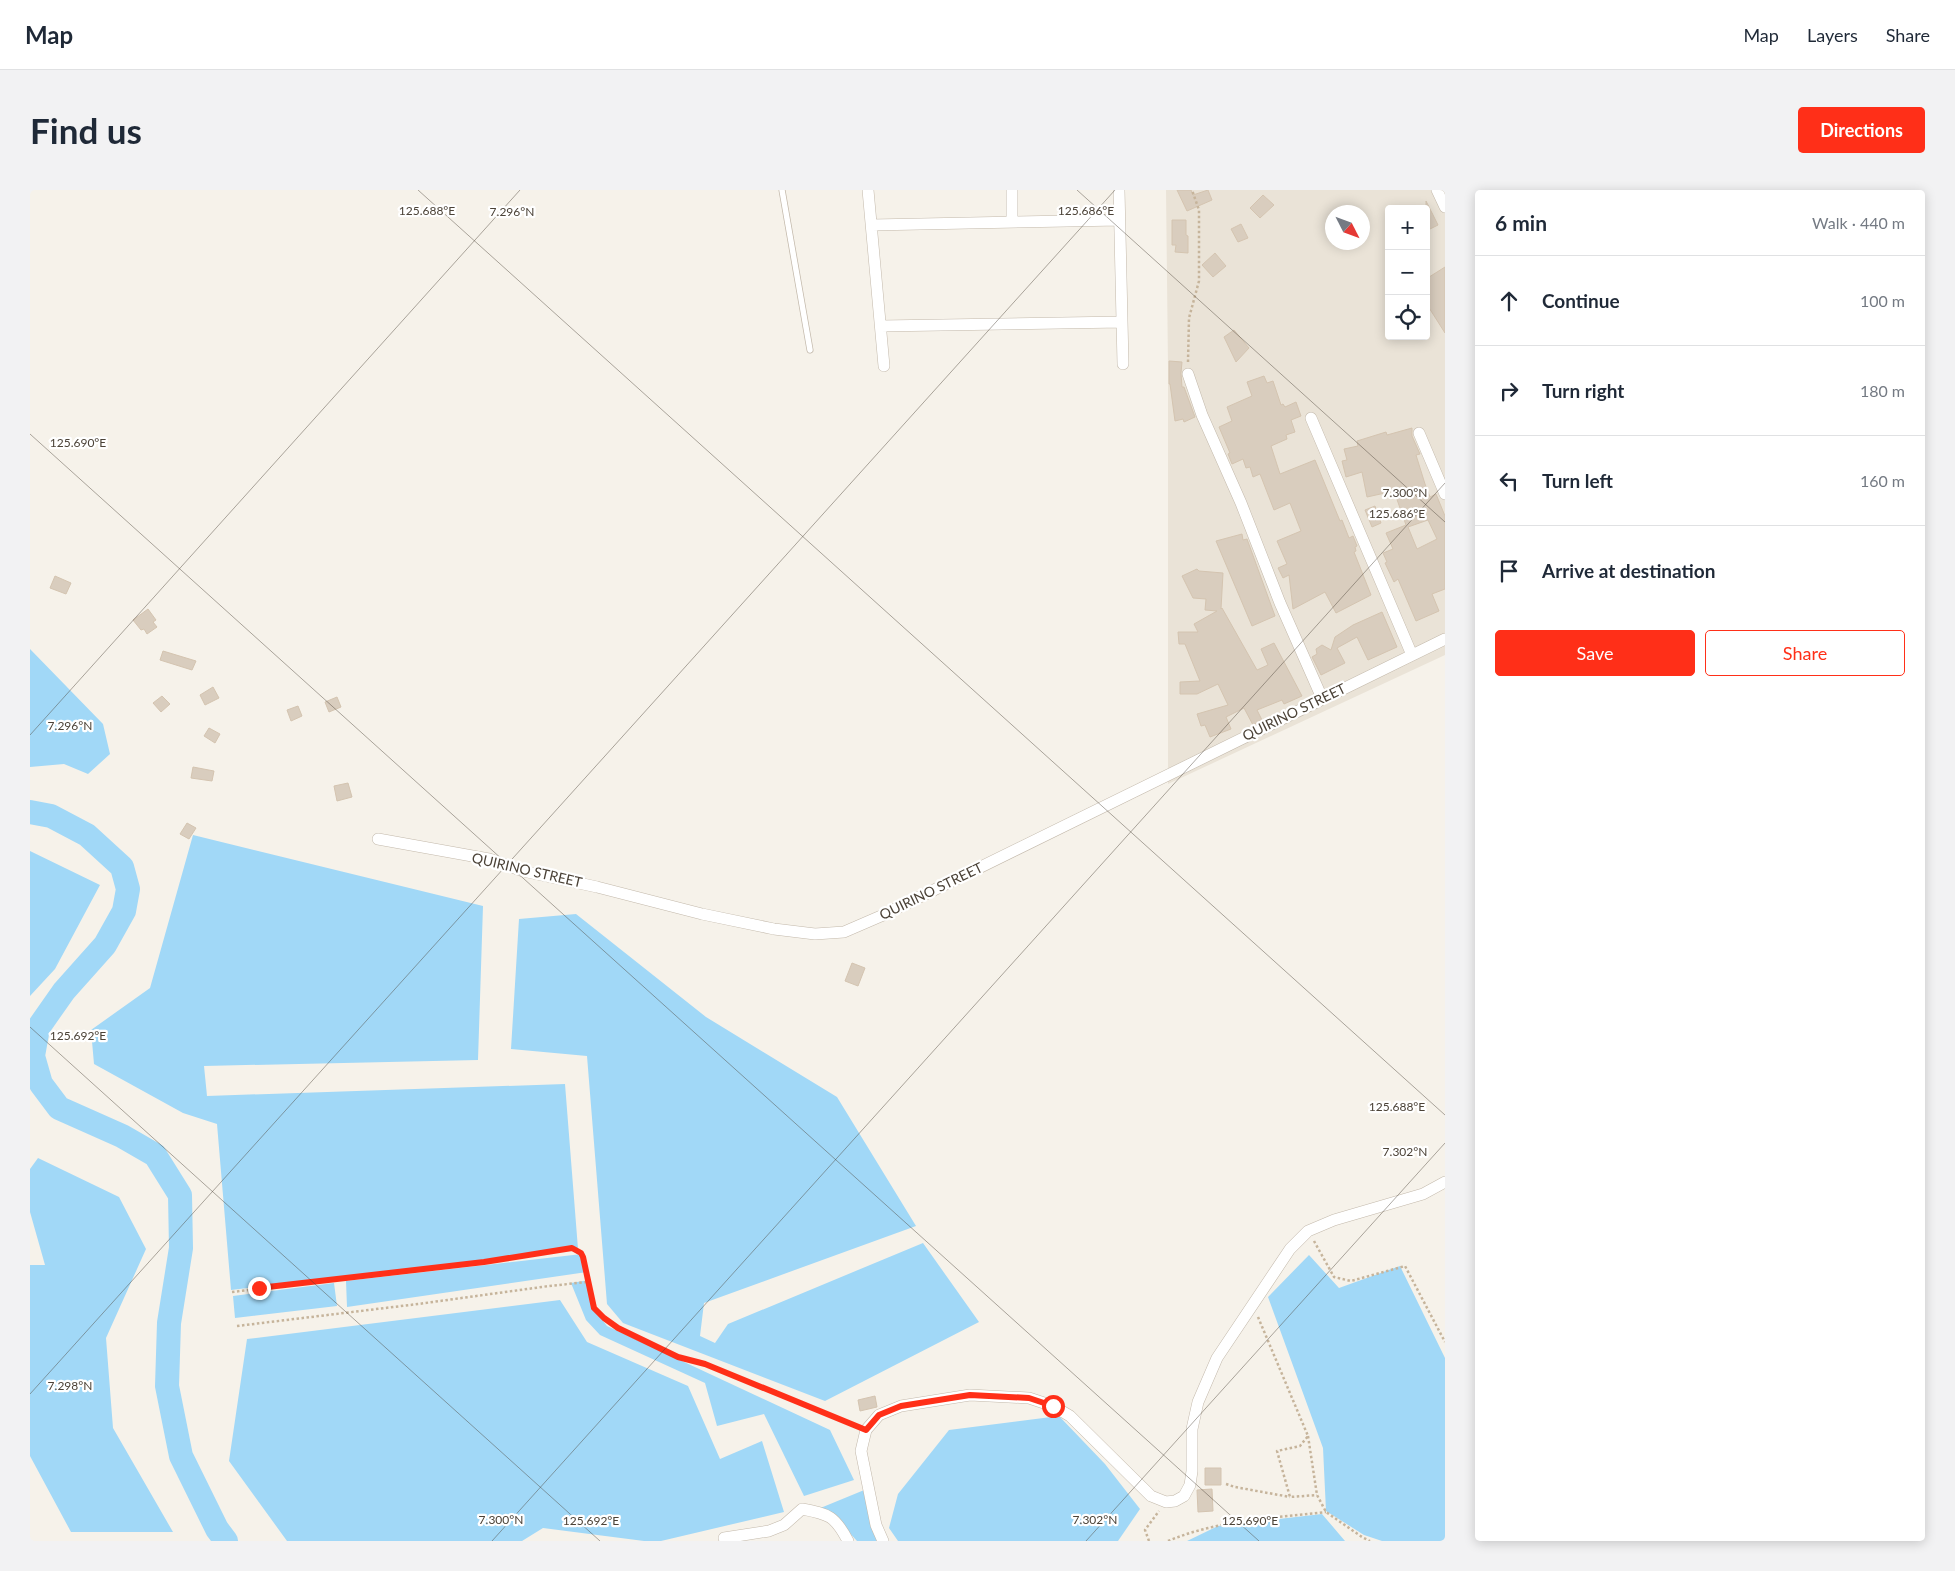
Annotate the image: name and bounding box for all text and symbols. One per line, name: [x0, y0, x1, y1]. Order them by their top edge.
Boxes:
text: Map: [25, 20, 73, 49]
text: Map: [1743, 24, 1779, 46]
text: Layers: [1807, 24, 1858, 46]
text: Share: [1886, 24, 1930, 46]
button: Directions: [1798, 107, 1925, 153]
text: Find us: [30, 109, 142, 151]
text: 125.688°E: [399, 203, 455, 218]
text: 125.686°E: [1058, 203, 1114, 218]
text: 7.296°N: [490, 204, 534, 219]
north arrow: [1325, 205, 1370, 250]
map controls: [1385, 205, 1430, 340]
button: +: [1385, 205, 1430, 250]
text: 6 min: [1495, 210, 1547, 235]
text: Walk · 440 m: [1812, 213, 1905, 232]
button: −: [1385, 250, 1430, 295]
icon: ahead: [1495, 287, 1523, 315]
text: Continue: [1542, 289, 1620, 312]
text: 100 m: [1860, 291, 1905, 310]
button: locate: [1385, 295, 1430, 340]
icon: right: [1495, 377, 1523, 405]
text: Turn right: [1542, 379, 1624, 402]
text: 180 m: [1860, 381, 1905, 400]
text: 125.690°E: [50, 435, 106, 450]
icon: left: [1495, 467, 1523, 495]
text: Turn left: [1542, 469, 1613, 492]
text: 160 m: [1860, 471, 1905, 490]
text: 7.300°N: [1383, 485, 1427, 500]
text: 125.686°E: [1369, 506, 1425, 521]
icon: arrive: [1495, 557, 1523, 585]
text: Arrive at destination: [1542, 559, 1715, 582]
button: Save: [1495, 630, 1695, 676]
button: Share: [1705, 630, 1905, 676]
street label: QUIRINO STREET: [1239, 679, 1349, 744]
text: 7.296°N: [48, 718, 92, 733]
street label: QUIRINO STREET: [470, 849, 585, 891]
street label: QUIRINO STREET: [876, 858, 986, 923]
text: 125.692°E: [50, 1028, 106, 1043]
text: 125.688°E: [1369, 1099, 1425, 1114]
text: 7.302°N: [1383, 1144, 1427, 1159]
route end: [248, 1277, 271, 1300]
text: 7.298°N: [48, 1378, 92, 1393]
route start: [1042, 1395, 1065, 1418]
text: 7.300°N: [479, 1512, 523, 1527]
text: 7.302°N: [1073, 1512, 1117, 1527]
text: 125.692°E: [563, 1513, 619, 1528]
text: 125.690°E: [1222, 1513, 1278, 1528]

